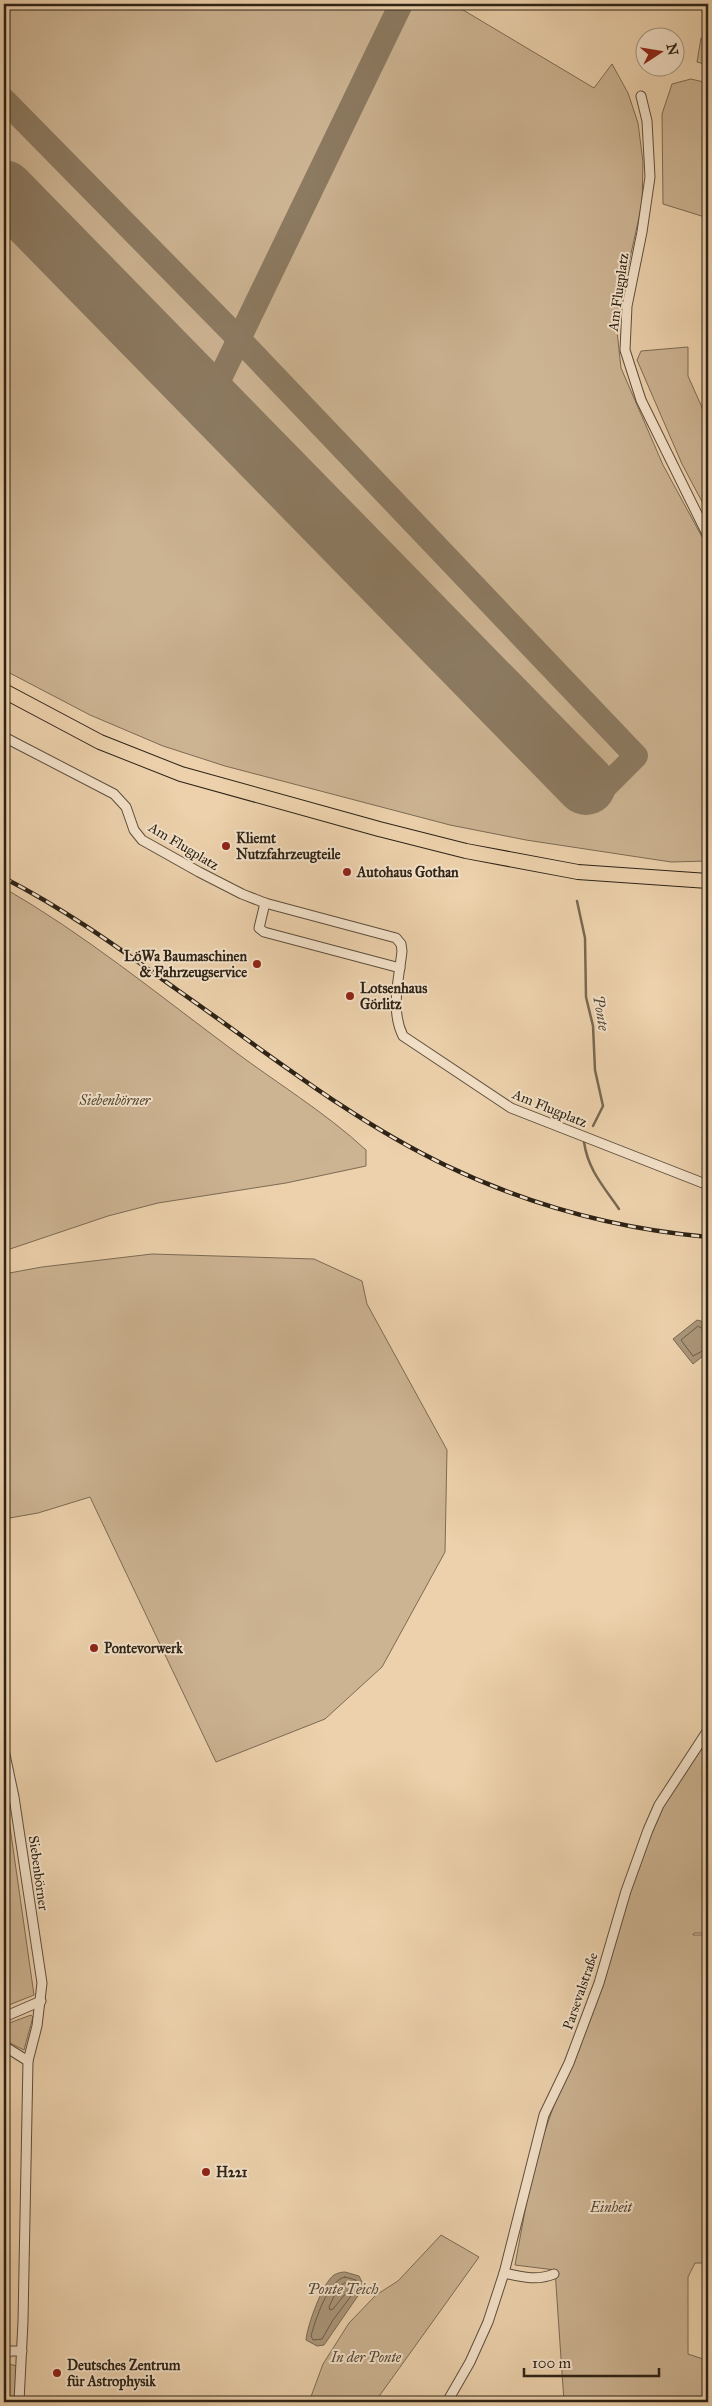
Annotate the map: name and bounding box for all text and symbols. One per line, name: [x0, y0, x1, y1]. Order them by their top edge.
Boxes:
north arrow: [634, 28, 684, 78]
text: N: [663, 42, 682, 57]
street label: Am Flugplatz: [604, 251, 632, 333]
street label: Am Flugplatz: [145, 818, 222, 874]
place label: Kliemt Nutzfahrzeugteile: [236, 830, 341, 864]
marker: Kliemt Nutzfahrzeugteile: [220, 840, 232, 852]
place label: Autohaus Gothan: [356, 864, 459, 881]
marker: Autohaus Gothan: [341, 866, 353, 878]
place label: LöWa Baumaschinen & Fahrzeugservice: [124, 948, 247, 982]
marker: LöWa Baumaschinen & Fahrzeugservice: [251, 958, 263, 970]
place label: Lotsenhaus Görlitz: [360, 980, 427, 1013]
marker: Lotsenhaus Görlitz: [344, 990, 356, 1002]
water label: Ponte: [589, 994, 613, 1032]
street label: Am Flugplatz: [509, 1085, 590, 1131]
park label: Siebenbörner: [79, 1092, 152, 1109]
place label: Pontevorwerk: [104, 1640, 183, 1657]
marker: Pontevorwerk: [88, 1642, 100, 1654]
street label: Siebenbörner: [25, 1834, 52, 1912]
street label: Parsevalstraße: [559, 1950, 602, 2032]
place label: H221: [216, 2164, 248, 2181]
marker: H221: [200, 2166, 212, 2178]
park label: Einheit: [589, 2199, 634, 2216]
water label: Ponte Teich: [307, 2280, 379, 2298]
scale bar: [524, 2346, 660, 2378]
park label: In der Ponte: [330, 2349, 402, 2366]
text: 100 m: [532, 2354, 572, 2372]
place label: Deutsches Zentrum für Astrophysik: [66, 2357, 181, 2391]
marker: Deutsches Zentrum für Astrophysik: [51, 2367, 63, 2379]

